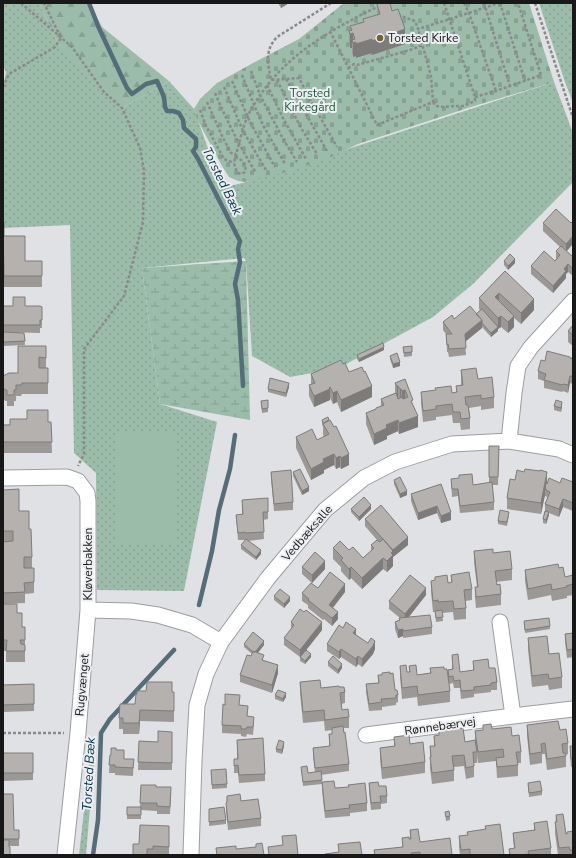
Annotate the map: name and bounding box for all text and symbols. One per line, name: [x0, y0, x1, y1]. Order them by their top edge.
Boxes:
place label: Torsted Kirke: [388, 30, 458, 46]
marker: Torsted Kirke: [375, 33, 385, 43]
park label: Torsted Kirkegård: [284, 85, 336, 115]
water label: Torsted Bæk: [198, 144, 246, 218]
street label: Vedbæksalle: [277, 501, 336, 565]
street label: Kløverbakken: [80, 528, 96, 600]
street label: Rugvænget: [71, 652, 93, 717]
street label: Rønnebærvej: [403, 713, 477, 739]
water label: Torsted Bæk: [78, 736, 100, 811]

